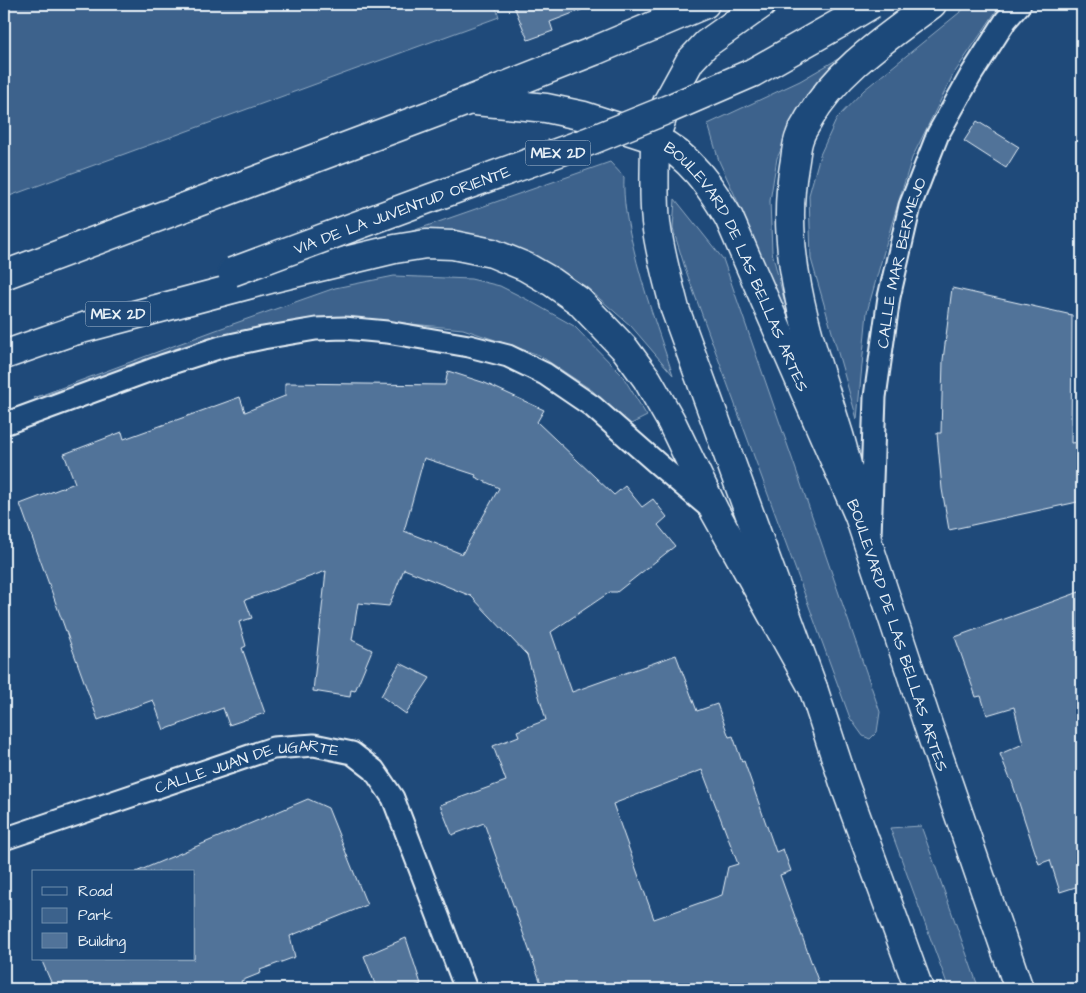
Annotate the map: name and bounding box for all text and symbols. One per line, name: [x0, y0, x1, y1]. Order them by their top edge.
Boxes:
street label: BOULEVARD DE LAS BELLAS ARTES: [659, 137, 813, 395]
road number: MEX 2D: [526, 140, 590, 166]
street label: VIA DE LA JUVENTUD ORIENTE: [291, 160, 514, 260]
street label: CALLE MAR BERMEJO: [872, 174, 932, 350]
road number: MEX 2D: [86, 302, 150, 326]
street label: BOULEVARD DE LAS BELLAS ARTES: [841, 496, 953, 774]
street label: CALLE JUAN DE UGARTE: [152, 734, 342, 799]
legend: [32, 870, 195, 960]
text: Road: [78, 881, 113, 902]
text: Park: [78, 905, 113, 926]
text: Building: [78, 931, 126, 953]

